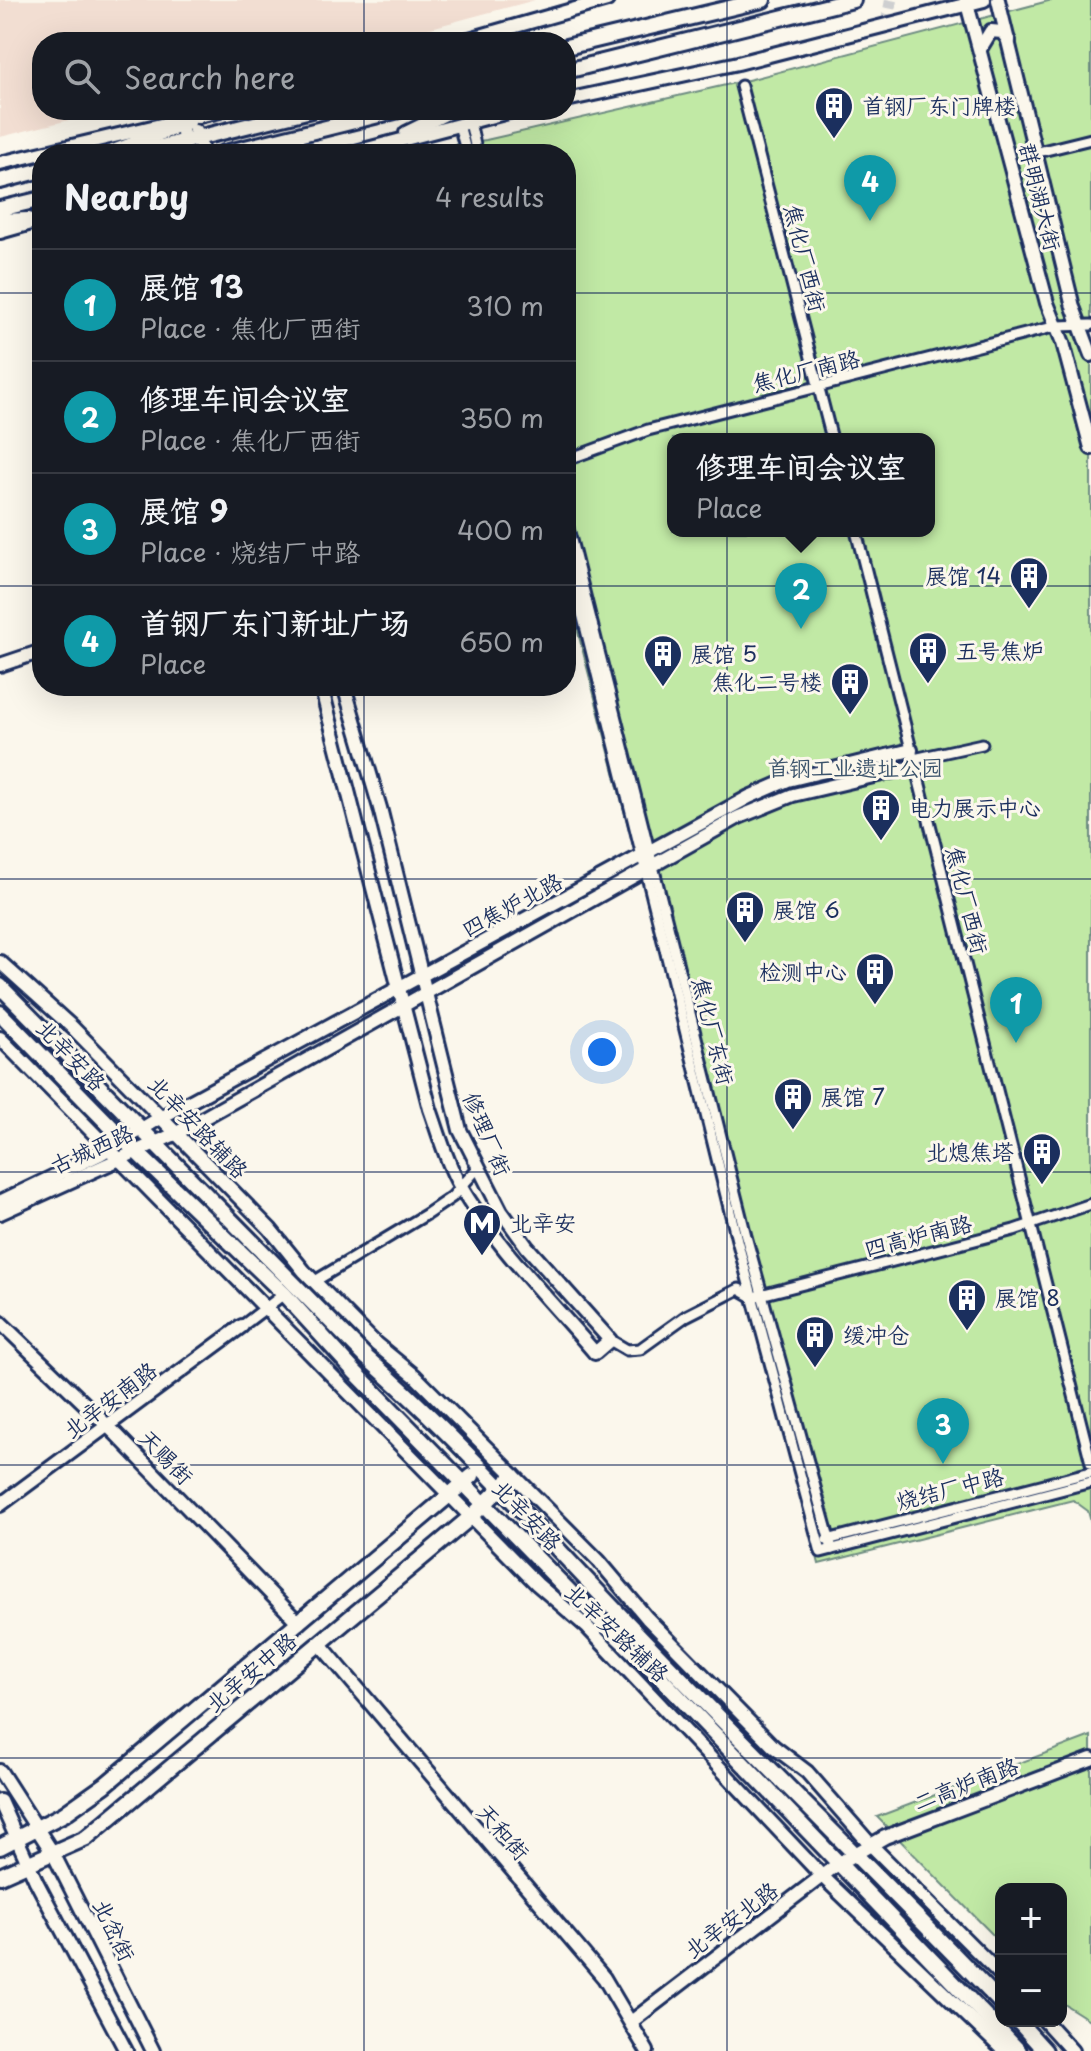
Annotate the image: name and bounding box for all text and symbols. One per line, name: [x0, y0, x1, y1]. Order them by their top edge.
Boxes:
search box: [32, 32, 576, 120]
icon: search: [60, 54, 104, 98]
text: Search here: [124, 54, 296, 99]
building icon: 首钢厂东门牌楼: [813, 85, 855, 140]
place label: 首钢厂东门牌楼: [862, 88, 1016, 121]
street label: 群明湖大街: [1012, 139, 1071, 254]
pin: 4: [844, 155, 896, 221]
text: Nearby: [64, 170, 189, 222]
text: 4 results: [435, 177, 544, 216]
street label: 焦化厂西街: [777, 200, 836, 315]
text: 展馆 13: [140, 263, 244, 308]
text: 1: [84, 286, 96, 325]
text: 310 m: [466, 286, 544, 325]
text: Place · 焦化厂西街: [140, 308, 360, 347]
street label: 焦化厂南路: [748, 340, 863, 399]
text: 修理车间会议室: [140, 375, 350, 420]
text: 2: [81, 398, 99, 437]
text: 350 m: [460, 398, 544, 437]
text: Place · 焦化厂西街: [140, 420, 360, 459]
popup: [667, 433, 935, 537]
text: 修理车间会议室: [696, 443, 906, 488]
text: 展馆 9: [140, 487, 228, 532]
text: Place: [696, 488, 762, 527]
text: 3: [81, 510, 99, 549]
text: 400 m: [457, 510, 544, 549]
text: Place · 烧结厂中路: [140, 532, 360, 571]
building icon: 展馆 14: [1008, 555, 1050, 610]
place label: 展馆 14: [925, 558, 1001, 591]
pin: 2: [775, 563, 827, 629]
text: 首钢厂东门新址广场: [140, 599, 410, 644]
text: 4: [81, 622, 99, 661]
text: 650 m: [459, 622, 544, 661]
building icon: 五号焦炉: [907, 630, 949, 685]
building icon: 展馆 5: [642, 633, 684, 688]
place label: 五号焦炉: [956, 633, 1044, 666]
place label: 展馆 5: [691, 636, 757, 669]
text: Place: [140, 644, 206, 683]
building icon: 焦化二号楼: [829, 661, 871, 716]
place label: 焦化二号楼: [712, 664, 822, 697]
park label: 首钢工业遗址公园: [767, 750, 943, 783]
building icon: 电力展示中心: [860, 787, 902, 842]
place label: 电力展示中心: [909, 790, 1041, 823]
street label: 焦化厂西街: [939, 842, 998, 957]
street label: 四焦炉北路: [455, 863, 568, 944]
building icon: 展馆 6: [724, 889, 766, 944]
place label: 展馆 6: [773, 892, 840, 925]
building icon: 检测中心: [854, 951, 896, 1006]
place label: 检测中心: [759, 954, 847, 987]
street label: 焦化厂东街: [685, 973, 744, 1088]
pin: 1: [990, 977, 1042, 1043]
street label: 北辛安路: [30, 1011, 115, 1097]
your location: [582, 1032, 622, 1072]
street label: 北辛安路辅路: [141, 1067, 257, 1185]
building icon: 展馆 7: [772, 1076, 814, 1131]
place label: 展馆 7: [821, 1079, 885, 1112]
street label: 修理厂街: [456, 1086, 521, 1180]
street label: 古城西路: [44, 1115, 138, 1181]
building icon: 北熄焦塔: [1021, 1131, 1063, 1186]
place label: 北熄焦塔: [926, 1134, 1014, 1167]
metro station icon: 北辛安: [461, 1202, 503, 1257]
place label: 北辛安: [510, 1205, 576, 1238]
street label: 四高炉南路: [860, 1205, 975, 1264]
building icon: 展馆 8: [946, 1277, 988, 1332]
place label: 展馆 8: [995, 1280, 1060, 1313]
building icon: 缓冲仓: [794, 1314, 836, 1369]
place label: 缓冲仓: [843, 1317, 909, 1350]
street label: 北辛安南路: [55, 1353, 163, 1445]
pin: 3: [917, 1398, 969, 1464]
street label: 天赐街: [132, 1421, 202, 1491]
street label: 烧结厂中路: [892, 1458, 1007, 1517]
street label: 北辛安路: [486, 1471, 571, 1557]
street label: 北辛安路辅路: [558, 1575, 678, 1689]
street label: 北辛安中路: [197, 1623, 303, 1719]
street label: 二高炉南路: [908, 1747, 1023, 1818]
street label: 天和街: [470, 1795, 538, 1867]
street label: 北辛安北路: [676, 1873, 784, 1965]
map controls: [995, 1883, 1067, 2027]
button: +: [995, 1883, 1067, 1955]
street label: 北岔街: [86, 1892, 145, 1966]
button: −: [995, 1955, 1067, 2027]

